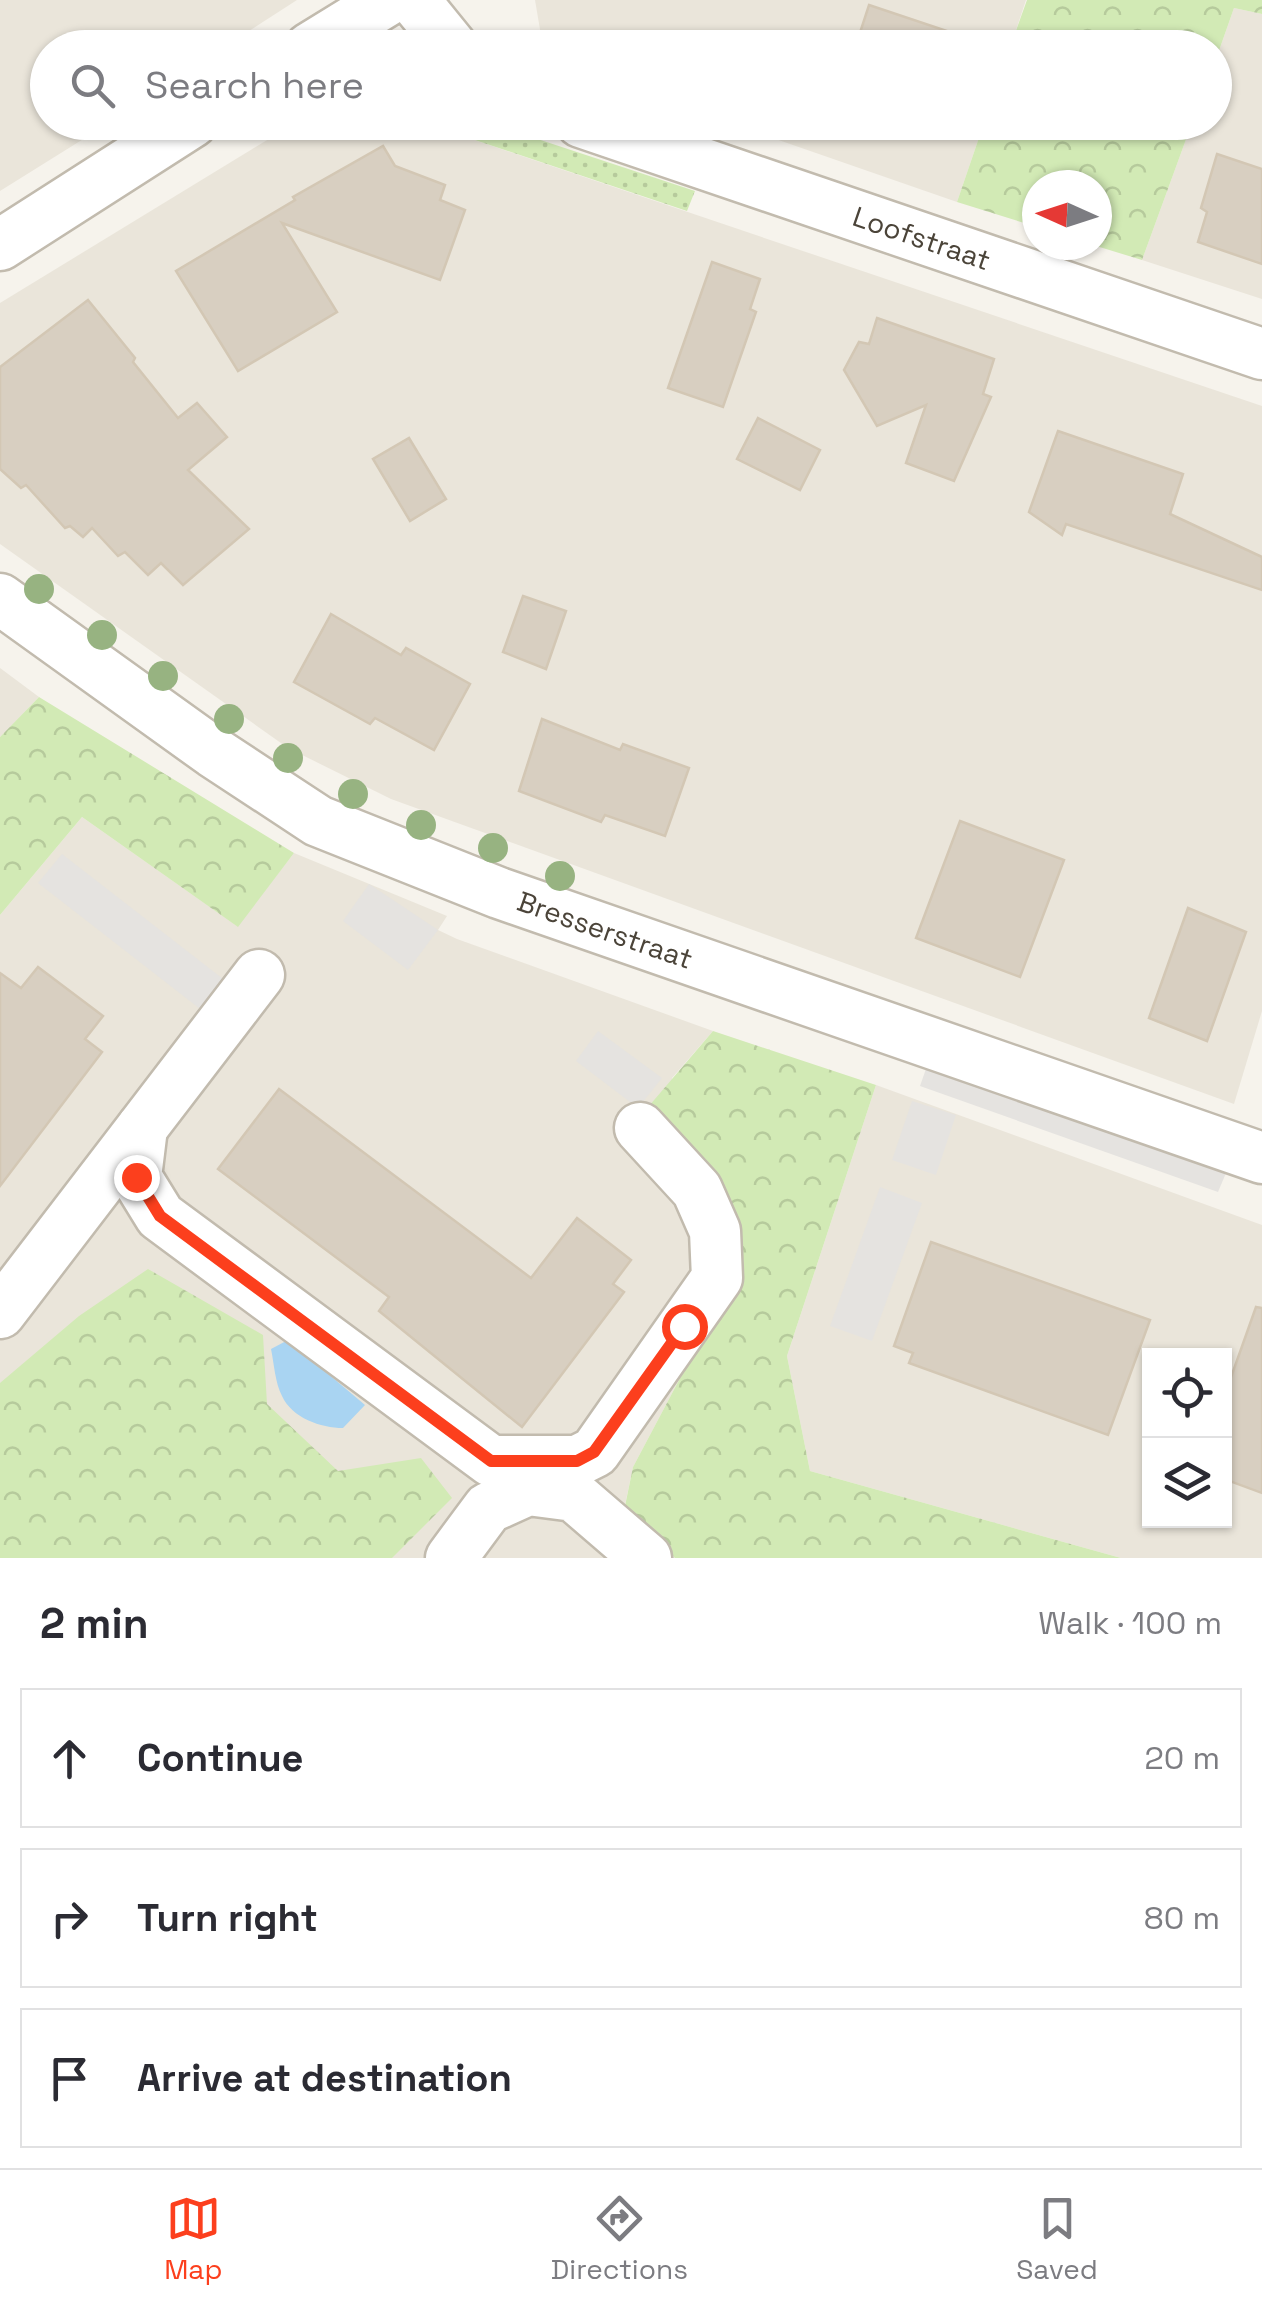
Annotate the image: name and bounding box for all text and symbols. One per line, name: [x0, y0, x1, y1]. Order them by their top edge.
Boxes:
search box: [30, 30, 1232, 140]
icon: search: [65, 58, 120, 113]
text: Search here: [145, 61, 364, 109]
north arrow: [1022, 170, 1112, 260]
street label: Loofstraat: [848, 198, 995, 278]
street label: Bresserstraat: [513, 883, 698, 977]
route end: [114, 1155, 160, 1201]
route start: [662, 1304, 708, 1350]
map controls: [1142, 1348, 1232, 1528]
button: locate: [1142, 1348, 1232, 1438]
button: layers: [1142, 1438, 1232, 1528]
text: 2 min: [40, 1597, 149, 1650]
text: Walk · 100 m: [1038, 1603, 1222, 1643]
icon: ahead: [42, 1731, 97, 1786]
text: Continue: [137, 1734, 303, 1782]
text: 20 m: [1144, 1738, 1220, 1778]
icon: right: [42, 1891, 97, 1946]
text: Turn right: [137, 1894, 318, 1942]
text: 80 m: [1144, 1898, 1220, 1938]
icon: arrive: [42, 2051, 97, 2106]
text: Arrive at destination: [137, 2054, 512, 2102]
tab: Map: [164, 2191, 222, 2287]
tab: Directions: [551, 2191, 688, 2287]
tab: Saved: [1016, 2191, 1098, 2287]

